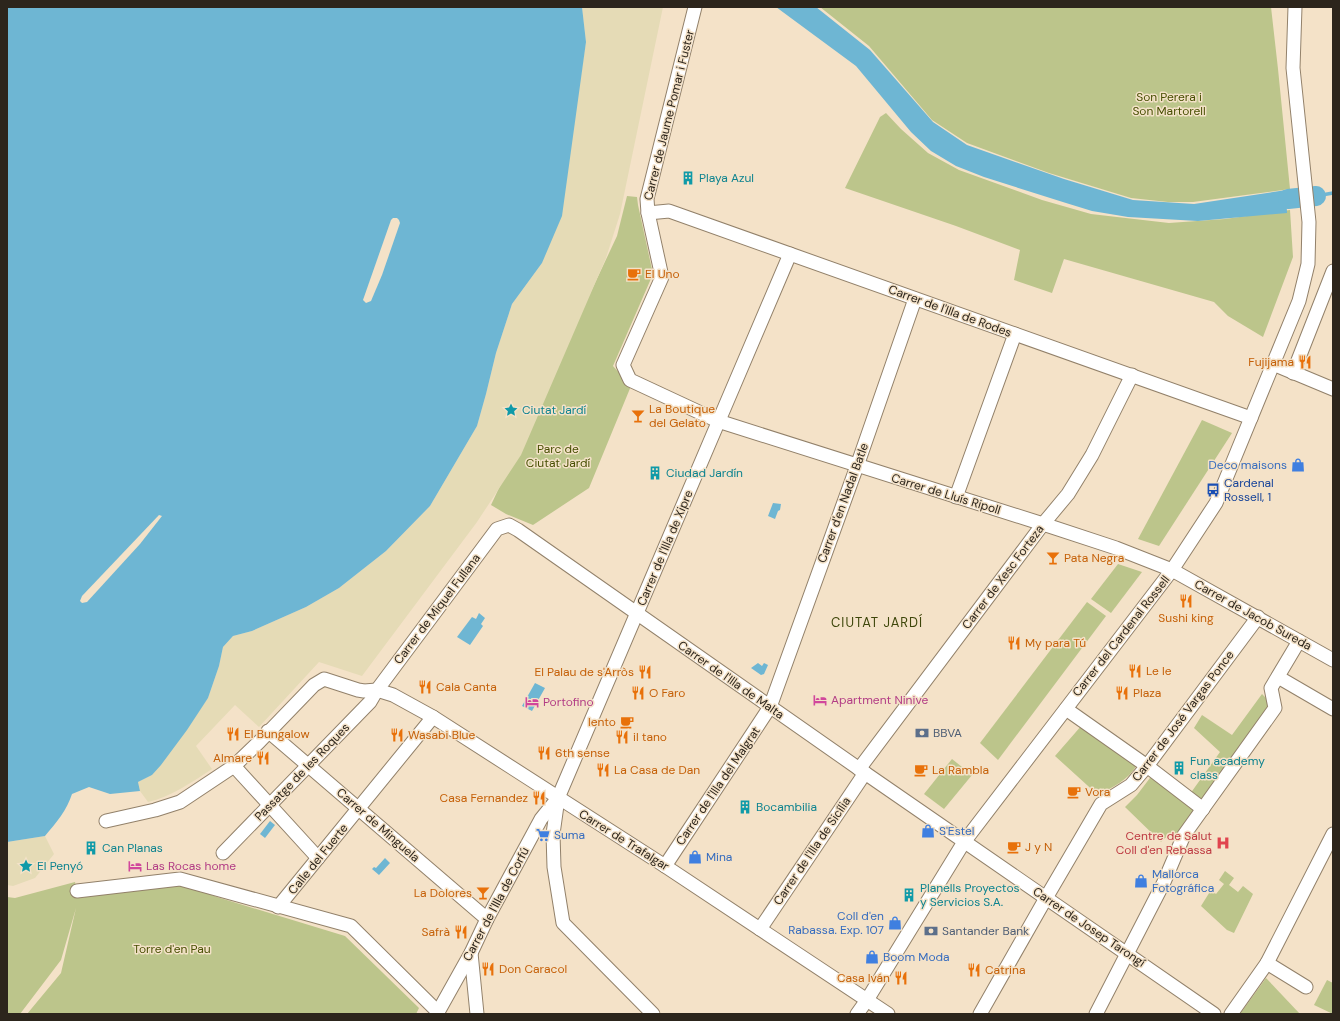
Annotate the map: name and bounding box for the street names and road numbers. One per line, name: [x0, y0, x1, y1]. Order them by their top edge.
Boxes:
street label: Carrer de Jaume Pomar i Fuster: [640, 27, 698, 202]
street label: Carrer de l'Illa de Rodes: [886, 281, 1014, 341]
street label: Carrer d'en Nadal Batle: [814, 441, 872, 565]
street label: Carrer de Lluís Ripoll: [889, 470, 1003, 518]
street label: Carrer de l'Illa de Xipre: [633, 487, 697, 608]
street label: Carrer de Xesc Forteza: [959, 522, 1047, 632]
street label: Carrer de Miquel Fullana: [390, 551, 484, 667]
street label: Carrer del Cardenal Rossell: [1069, 572, 1173, 700]
street label: Carrer de Jacob Sureda: [1191, 576, 1315, 654]
street label: Carrer de l'Illa de Malta: [675, 637, 787, 723]
street label: Carrer de José Vargas Ponce: [1129, 647, 1238, 785]
street label: Passatge de les Roques: [251, 720, 353, 824]
street label: Carrer de l'Illa del Malgrat: [672, 723, 764, 848]
street label: Carrer de Minguela: [333, 784, 423, 866]
street label: Carrer de l'Illa de Sicília: [770, 794, 854, 908]
street label: Carrer de Trafalgar: [576, 806, 673, 874]
street label: Calle del Fuerte: [285, 820, 352, 898]
street label: Carrer de l'Illa de Corfú: [459, 844, 533, 964]
street label: Carrer de Josep Tarongí: [1030, 883, 1149, 971]

